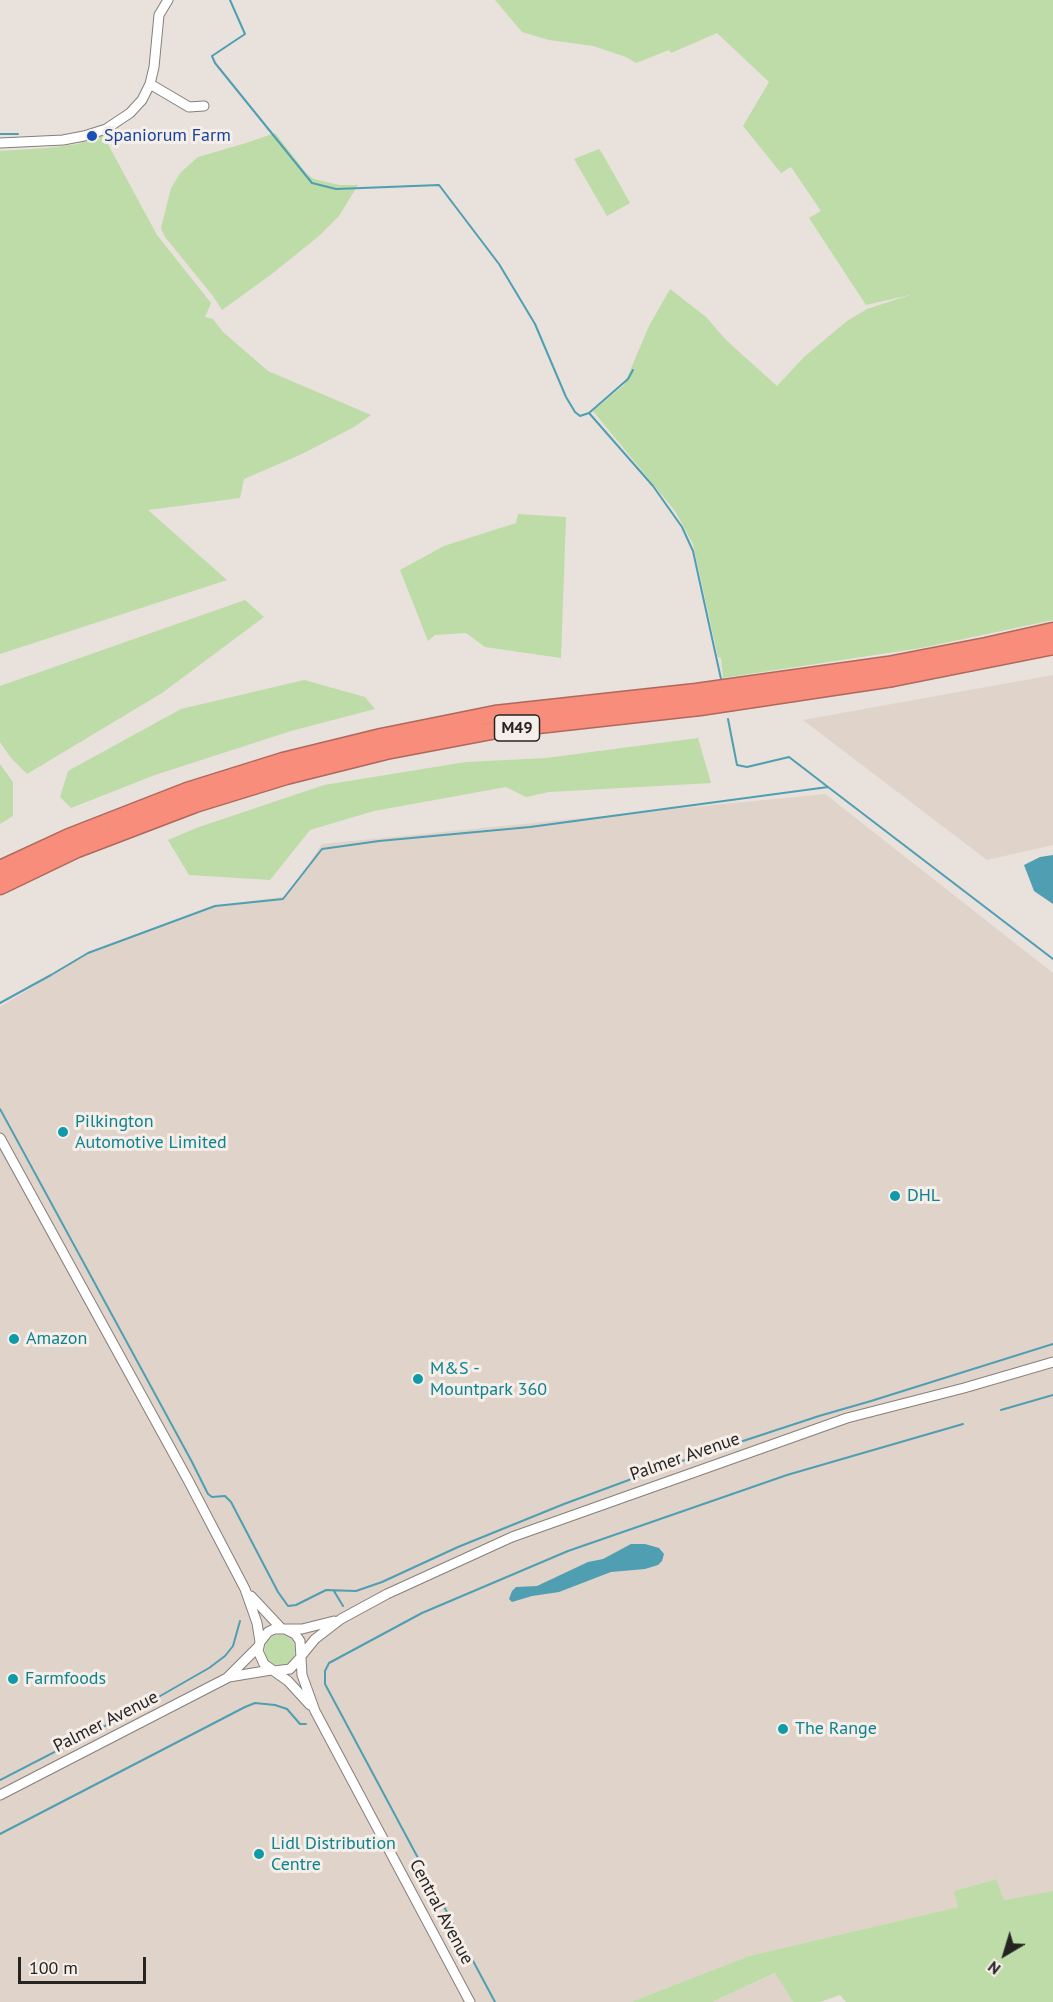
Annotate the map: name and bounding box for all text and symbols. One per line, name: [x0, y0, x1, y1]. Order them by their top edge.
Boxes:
place label: Spaniorum Farm: [104, 125, 231, 147]
marker: Spaniorum Farm: [85, 129, 99, 143]
road number: M49: [494, 715, 540, 741]
place label: Pilkington Automotive Limited: [75, 1111, 227, 1154]
marker: Pilkington Automotive Limited: [56, 1125, 70, 1139]
place label: DHL: [907, 1185, 940, 1207]
marker: DHL: [888, 1189, 902, 1203]
place label: Amazon: [26, 1328, 87, 1350]
marker: Amazon: [7, 1332, 21, 1346]
place label: M&S - Mountpark 360: [430, 1358, 547, 1400]
marker: M&S - Mountpark 360: [411, 1372, 425, 1386]
street label: Palmer Avenue: [627, 1428, 743, 1486]
place label: Farmfoods: [25, 1668, 106, 1690]
marker: Farmfoods: [6, 1672, 20, 1686]
street label: Palmer Avenue: [50, 1686, 162, 1758]
place label: The Range: [795, 1718, 877, 1740]
marker: The Range: [776, 1722, 790, 1736]
place label: Lidl Distribution Centre: [271, 1833, 396, 1876]
marker: Lidl Distribution Centre: [252, 1847, 266, 1861]
street label: Central Avenue: [404, 1856, 478, 1968]
north arrow: [975, 1924, 1035, 1984]
scale bar: [21, 1945, 148, 1983]
text: 100 m: [29, 1956, 78, 1979]
text: N: [984, 1957, 1004, 1979]

